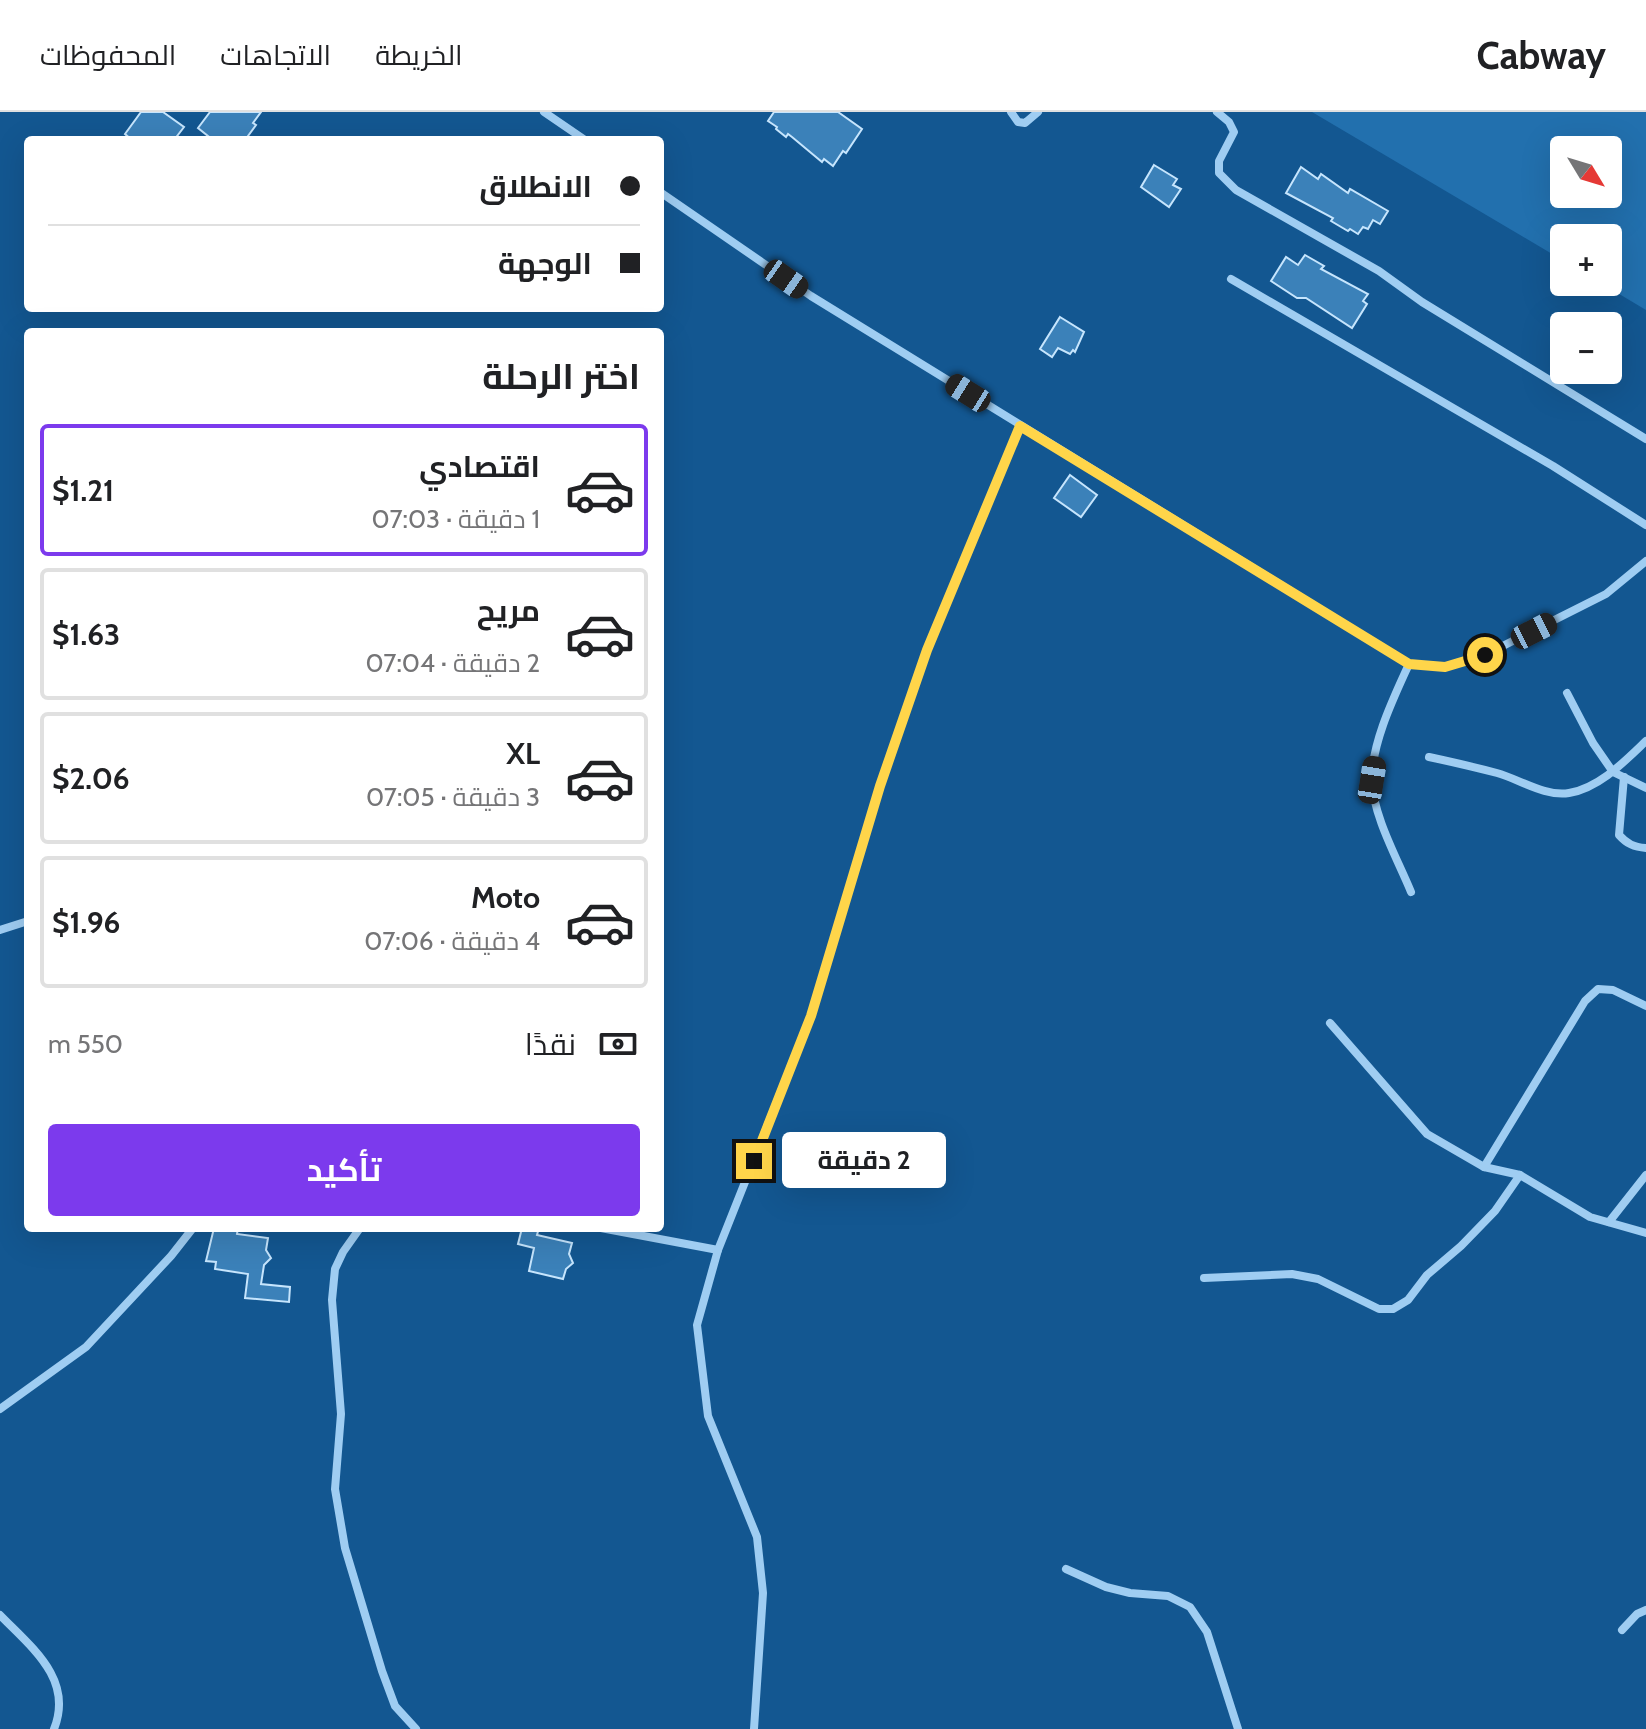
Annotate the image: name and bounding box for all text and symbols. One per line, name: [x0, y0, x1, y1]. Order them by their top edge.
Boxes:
text: Cabway: [1476, 32, 1606, 79]
text: المحفوظات: [40, 38, 176, 72]
text: الاتجاهات: [220, 38, 331, 72]
text: الخريطة: [375, 38, 463, 72]
north arrow: [1550, 136, 1622, 208]
map controls: [1550, 136, 1622, 384]
text: الانطلاق: [479, 168, 592, 205]
button: +: [1550, 224, 1622, 296]
text: الوجهة: [498, 245, 592, 282]
car: [759, 255, 813, 303]
button: −: [1550, 312, 1622, 384]
text: اختر الرحلة: [482, 354, 640, 398]
car: [941, 370, 995, 416]
text: اقتصادي: [419, 448, 540, 485]
icon: car: [564, 454, 636, 526]
text: $1.21: [52, 472, 114, 509]
text: 1 دقيقة · 07:03: [372, 503, 540, 535]
text: مريح: [477, 592, 540, 629]
icon: car: [564, 598, 636, 670]
car: [1507, 609, 1561, 653]
text: $1.63: [52, 616, 120, 653]
route start: [1467, 637, 1503, 673]
text: 2 دقيقة · 07:04: [365, 647, 540, 679]
text: XL: [506, 735, 540, 772]
icon: car: [564, 742, 636, 814]
car: [1356, 754, 1388, 806]
text: $2.06: [52, 760, 130, 797]
text: 3 دقيقة · 07:05: [366, 781, 540, 813]
text: Moto: [471, 879, 540, 916]
icon: car: [564, 886, 636, 958]
text: $1.96: [52, 904, 120, 941]
text: 4 دقيقة · 07:06: [364, 925, 540, 957]
icon: cash: [596, 1022, 640, 1066]
text: نقدًا: [525, 1026, 576, 1063]
text: 550 m: [48, 1028, 123, 1060]
button: تأكيد: [48, 1124, 640, 1216]
callout: 2 دقيقة: [782, 1133, 946, 1189]
route end: [736, 1143, 772, 1179]
text: 2 دقيقة: [817, 1144, 911, 1176]

